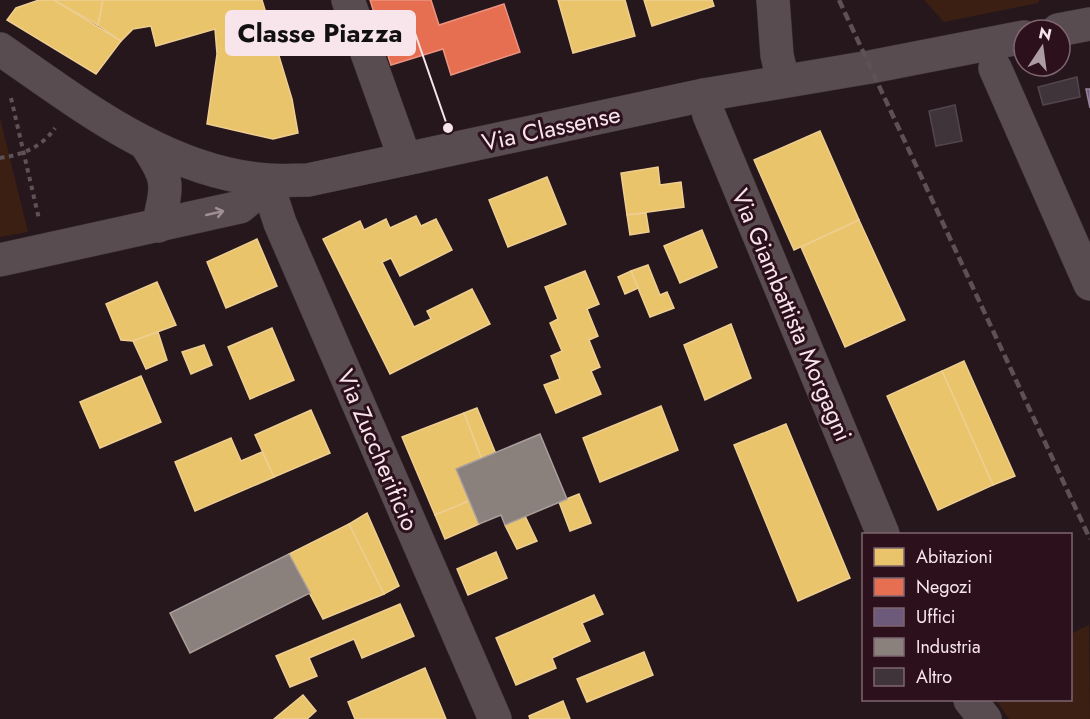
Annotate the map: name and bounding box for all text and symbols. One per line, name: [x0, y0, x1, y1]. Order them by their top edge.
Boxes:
callout: Classe Piazza: [226, 11, 415, 55]
text: Classe Piazza: [238, 14, 403, 52]
north arrow: [1012, 18, 1072, 78]
text: N: [1036, 21, 1054, 47]
street label: Via Classense: [479, 96, 623, 160]
street label: Via Giambattista Morgagni: [723, 183, 861, 447]
one-way arrow: [205, 206, 224, 218]
street label: Via Zuccherificio: [328, 364, 428, 536]
legend: [862, 533, 1072, 701]
text: Abitazioni: [916, 544, 993, 570]
text: Negozi: [916, 574, 972, 600]
text: Uffici: [916, 604, 956, 630]
text: Industria: [916, 634, 981, 660]
text: Altro: [916, 664, 952, 690]

